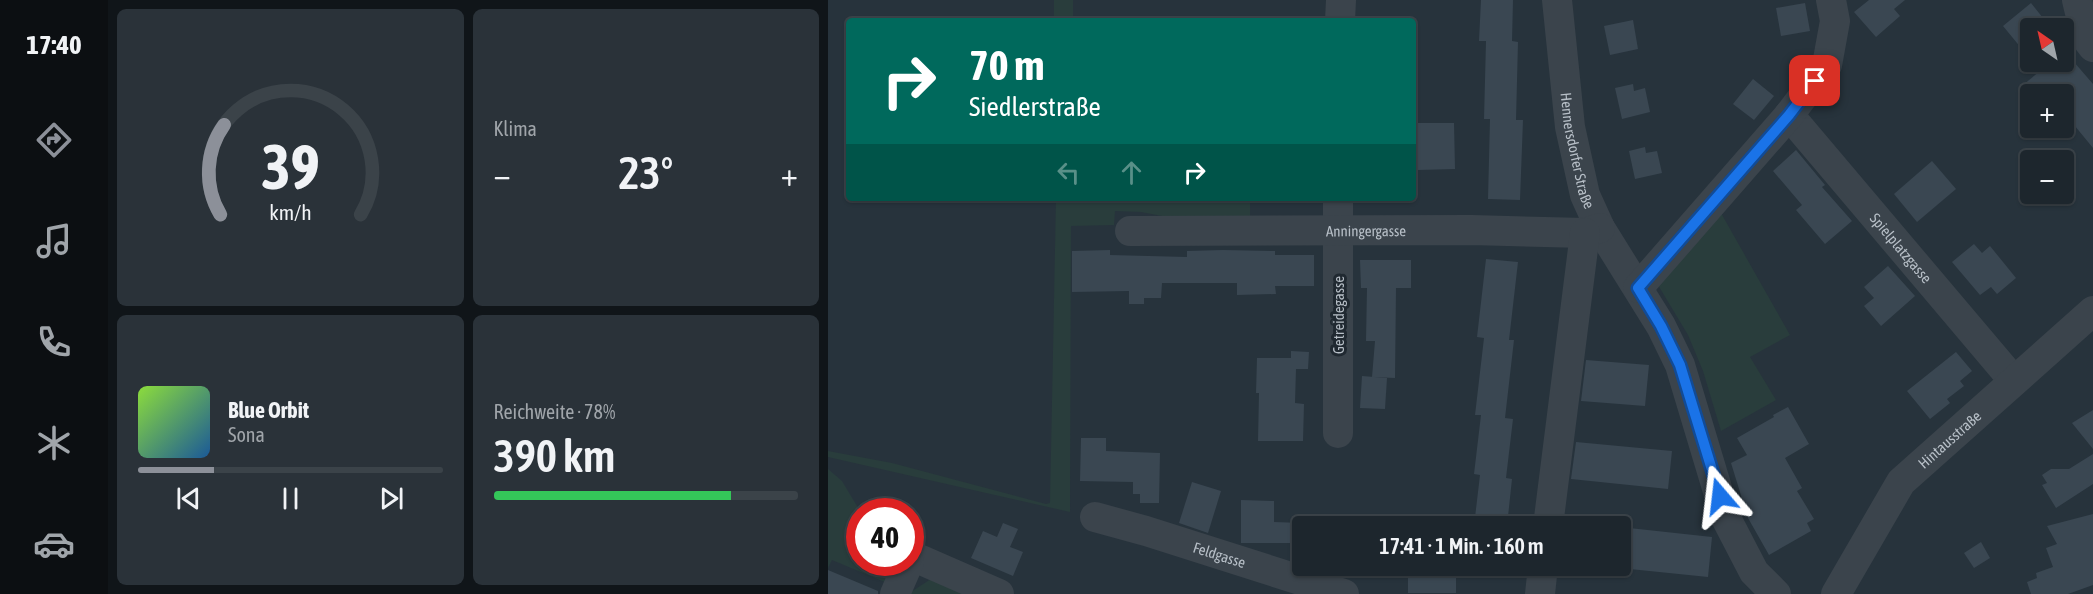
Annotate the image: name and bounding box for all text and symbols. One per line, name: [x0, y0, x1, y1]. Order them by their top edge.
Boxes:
north arrow: [2020, 18, 2074, 72]
map controls: [2020, 18, 2074, 204]
text: 17:40: [26, 29, 82, 60]
text: 70 m: [969, 41, 1044, 89]
icon: right: [870, 42, 948, 120]
pin: [1789, 55, 1840, 106]
icon: arrive: [1798, 64, 1831, 97]
button: +: [2020, 84, 2074, 138]
text: Siedlerstraße: [969, 91, 1101, 122]
street label: Hennersdorfer Straße: [1558, 92, 1599, 211]
text: Klima: [494, 117, 537, 140]
icon: directions: [33, 119, 75, 161]
text: 39: [261, 131, 320, 202]
text: 23°: [618, 147, 673, 199]
button: −: [2020, 150, 2074, 204]
text: −: [494, 155, 511, 193]
text: +: [781, 155, 798, 193]
icon: left: [1052, 156, 1085, 189]
icon: ahead: [1115, 156, 1148, 189]
icon: right: [1178, 156, 1211, 189]
text: km/h: [269, 200, 312, 225]
street label: Spielplatzgasse: [1867, 210, 1936, 286]
icon: music: [33, 220, 75, 262]
street label: Anningergasse: [1326, 222, 1406, 239]
street label: Getreidegasse: [1330, 276, 1347, 354]
icon: phone: [33, 321, 75, 363]
text: Blue Orbit: [228, 397, 309, 423]
text: Reichweite · 78%: [494, 400, 615, 423]
street label: Hintausstraße: [1914, 407, 1984, 471]
icon: climate: [33, 422, 75, 464]
text: Sona: [228, 423, 265, 446]
text: 390 km: [494, 430, 615, 482]
position arrow: [1688, 464, 1752, 528]
icon: previous: [172, 482, 205, 515]
icon: pause: [274, 482, 307, 515]
icon: next: [375, 482, 408, 515]
speed limit sign: 40: [846, 498, 924, 576]
icon: car: [33, 523, 75, 565]
text: 17:41 · 1 Min. · 160 m: [1379, 533, 1544, 559]
street label: Feldgasse: [1191, 538, 1248, 571]

